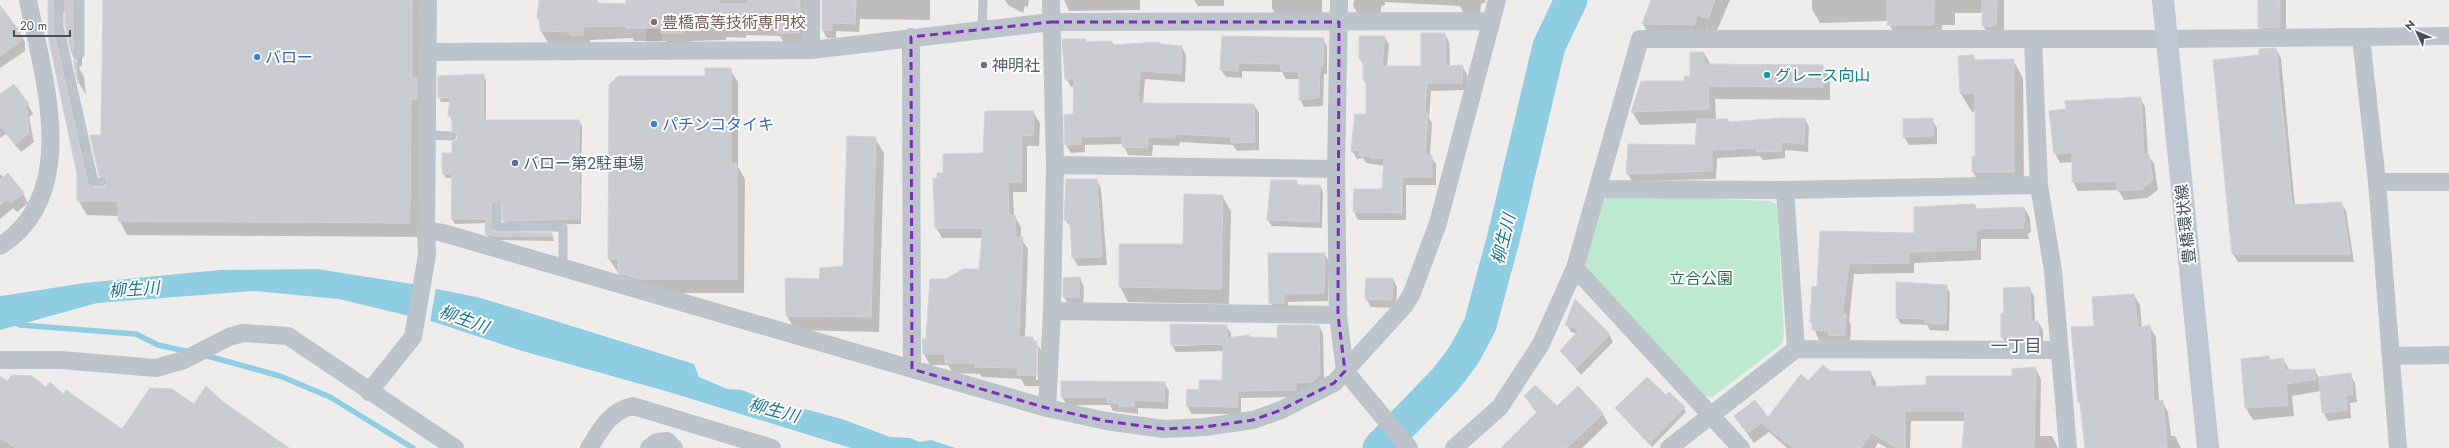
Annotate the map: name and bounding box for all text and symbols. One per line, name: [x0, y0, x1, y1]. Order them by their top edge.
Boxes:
place label: 豊橋高等技術専門校: [662, 11, 806, 34]
scale bar: [14, 12, 70, 38]
north arrow: [2397, 12, 2437, 52]
text: N: [2401, 16, 2419, 34]
text: 20 m: [20, 17, 47, 35]
marker: 豊橋高等技術専門校: [649, 17, 659, 27]
place label: バロー: [265, 46, 313, 69]
marker: バロー: [252, 52, 262, 62]
place label: 神明社: [992, 54, 1040, 77]
marker: 神明社: [979, 60, 989, 70]
place label: グレース向山: [1775, 64, 1870, 87]
marker: グレース向山: [1762, 70, 1772, 80]
place label: パチンコタイキ: [662, 113, 774, 136]
marker: パチンコタイキ: [649, 119, 659, 129]
place label: バロー第2駐車場: [523, 152, 644, 175]
marker: バロー第2駐車場: [510, 158, 520, 168]
street label: 豊橋環状線: [2170, 183, 2201, 265]
water label: 柳生川: [1485, 209, 1521, 267]
park label: 立合公園: [1669, 267, 1733, 290]
water label: 柳生川: [108, 275, 162, 303]
water label: 柳生川: [436, 299, 494, 340]
district label: 一丁目: [1991, 334, 2042, 358]
water label: 柳生川: [746, 392, 804, 429]

